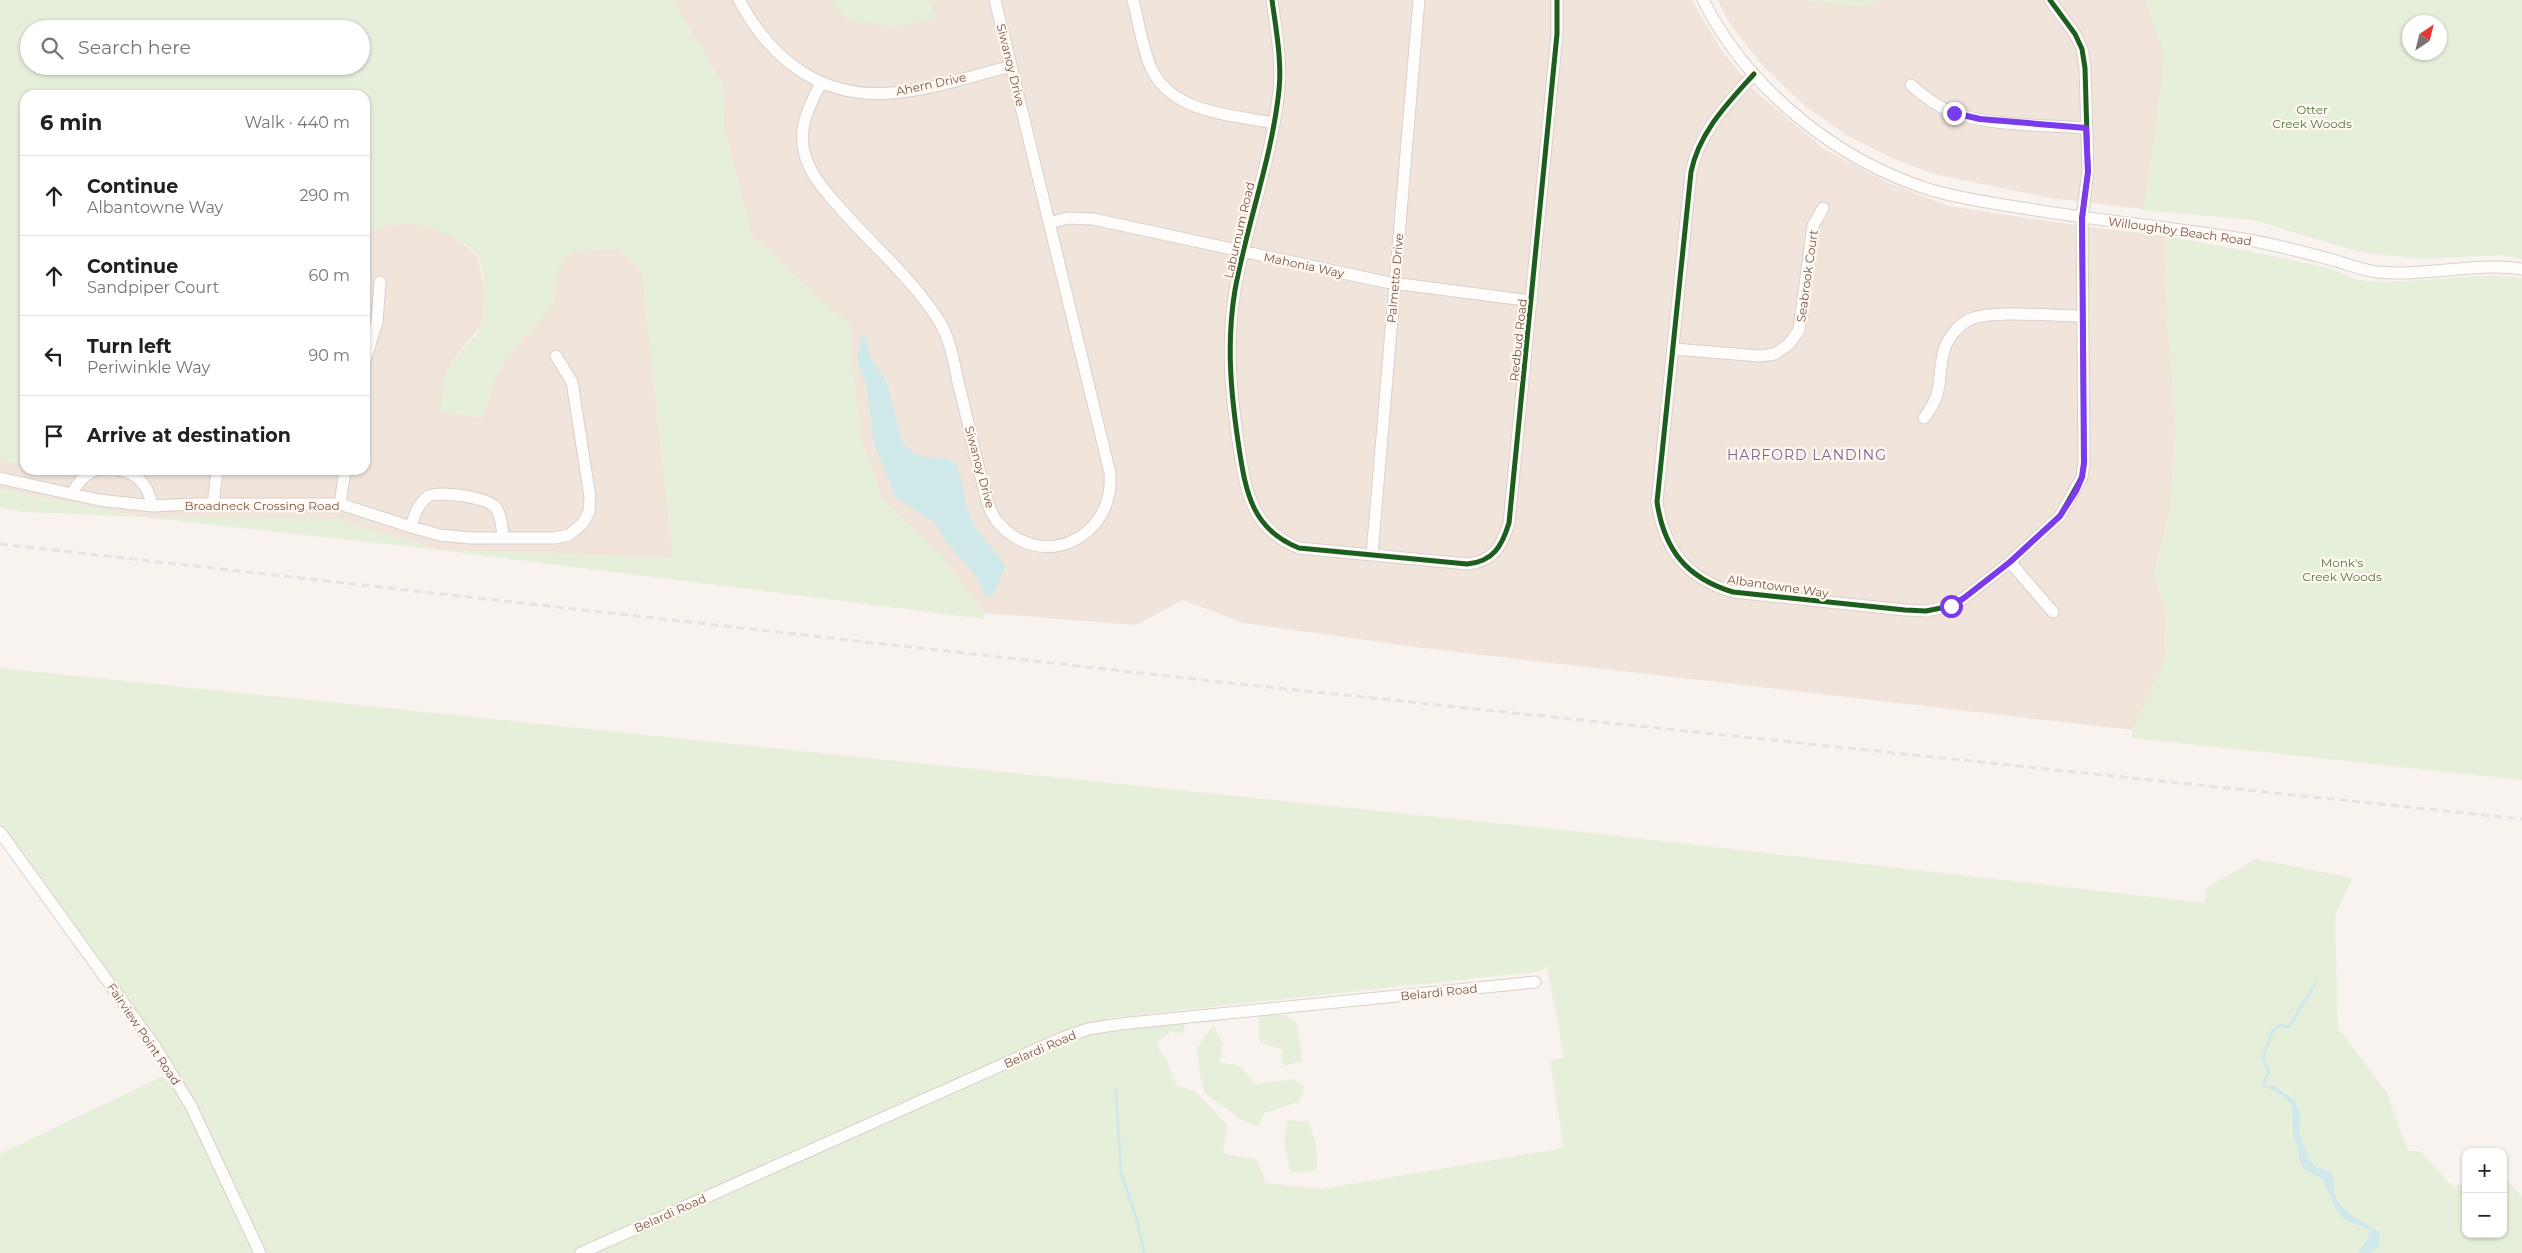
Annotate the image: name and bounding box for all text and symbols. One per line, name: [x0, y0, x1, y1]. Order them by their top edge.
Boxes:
north arrow: [2402, 15, 2447, 60]
search box: [20, 20, 370, 75]
street label: Siwanoy Drive: [993, 22, 1029, 108]
icon: search: [38, 34, 66, 62]
text: Search here: [78, 36, 191, 59]
street label: Ahern Drive: [895, 69, 967, 99]
route end: [1943, 102, 1966, 125]
park label: Otter Creek Woods: [2272, 102, 2352, 131]
text: 6 min: [40, 110, 102, 135]
text: Walk · 440 m: [244, 113, 350, 132]
text: Continue: [87, 175, 178, 198]
street label: Laburnum Road: [1221, 180, 1257, 280]
icon: ahead: [40, 182, 68, 210]
text: 290 m: [299, 186, 350, 205]
text: Albantowne Way: [87, 198, 223, 217]
street label: Willoughby Beach Road: [2107, 213, 2253, 249]
street label: Seabrook Court: [1793, 229, 1821, 323]
street label: Palmetto Drive: [1384, 232, 1406, 324]
street label: Mahonia Way: [1262, 249, 1346, 281]
text: Continue: [87, 255, 178, 278]
icon: ahead: [40, 262, 68, 290]
text: 60 m: [308, 266, 350, 285]
text: Sandpiper Court: [87, 278, 219, 297]
street label: Redbud Road: [1506, 298, 1530, 382]
text: Turn left: [87, 335, 172, 358]
icon: left: [40, 342, 68, 370]
text: 90 m: [308, 346, 350, 365]
text: Periwinkle Way: [87, 358, 210, 377]
icon: arrive: [40, 422, 68, 450]
text: Arrive at destination: [87, 424, 291, 447]
street label: Siwanoy Drive: [962, 424, 998, 510]
district label: HARFORD LANDING: [1727, 446, 1887, 464]
street label: Broadneck Crossing Road: [184, 498, 340, 513]
park label: Monk's Creek Woods: [2302, 555, 2382, 584]
street label: Albantowne Way: [1726, 571, 1830, 601]
route start: [1940, 595, 1963, 618]
street label: Fairview Point Road: [104, 980, 184, 1088]
street label: Belardi Road: [1400, 981, 1478, 1003]
street label: Belardi Road: [1002, 1027, 1078, 1071]
map controls: [2462, 1148, 2507, 1238]
button: +: [2462, 1148, 2507, 1193]
street label: Belardi Road: [632, 1190, 708, 1236]
button: −: [2462, 1193, 2507, 1238]

